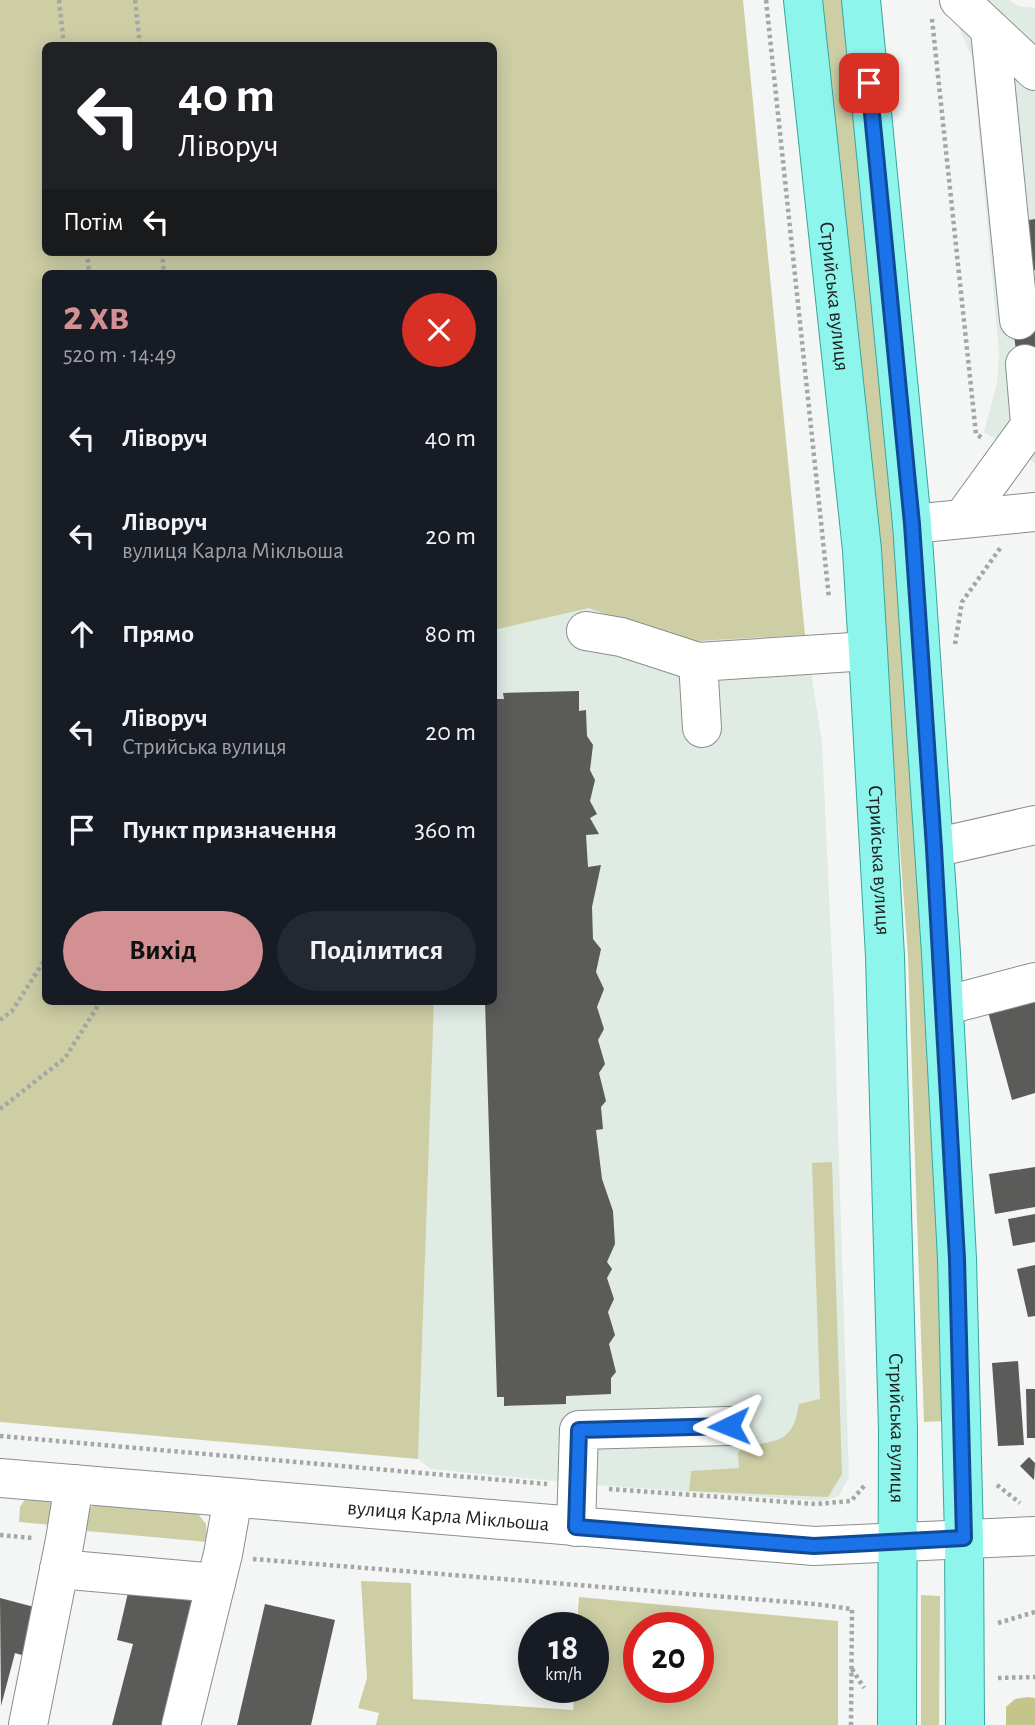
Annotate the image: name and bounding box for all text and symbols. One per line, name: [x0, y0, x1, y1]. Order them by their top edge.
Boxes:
pin: [839, 53, 899, 113]
icon: arrive: [850, 64, 888, 102]
icon: left: [63, 70, 154, 161]
text: 40 m: [178, 72, 275, 121]
text: Ліворуч: [178, 130, 279, 162]
icon: left: [137, 203, 175, 241]
text: Потім: [63, 209, 123, 235]
street label: Стрийська вулиця: [816, 220, 853, 372]
button: close: [402, 293, 476, 367]
text: 2 хв: [63, 295, 129, 337]
text: 520 m · 14:49: [63, 344, 176, 367]
icon: left: [63, 419, 101, 457]
text: Ліворуч: [122, 425, 208, 451]
text: 40 m: [425, 425, 476, 451]
text: Ліворуч: [122, 509, 208, 535]
icon: left: [63, 517, 101, 555]
text: 20 m: [425, 523, 476, 549]
text: вулиця Карла Мікльоша: [122, 540, 344, 563]
icon: ahead: [63, 615, 101, 653]
text: Прямо: [122, 621, 194, 647]
text: 80 m: [425, 621, 476, 647]
text: Ліворуч: [122, 705, 208, 731]
icon: left: [63, 713, 101, 751]
text: 20 m: [425, 719, 476, 745]
text: Стрийська вулиця: [122, 736, 287, 759]
street label: Стрийська вулиця: [865, 785, 894, 936]
icon: arrive: [63, 811, 101, 849]
text: Пункт призначення: [122, 817, 337, 843]
text: 360 m: [414, 817, 476, 843]
button: Вихід: [63, 911, 263, 991]
button: Поділитися: [277, 911, 476, 991]
street label: Стрийська вулиця: [885, 1352, 909, 1503]
position arrow: [692, 1389, 766, 1463]
street label: вулиця Карла Мікльоша: [347, 1497, 551, 1534]
speed limit sign: 20: [623, 1612, 714, 1703]
text: 18: [549, 1631, 578, 1666]
text: km/h: [545, 1666, 582, 1684]

